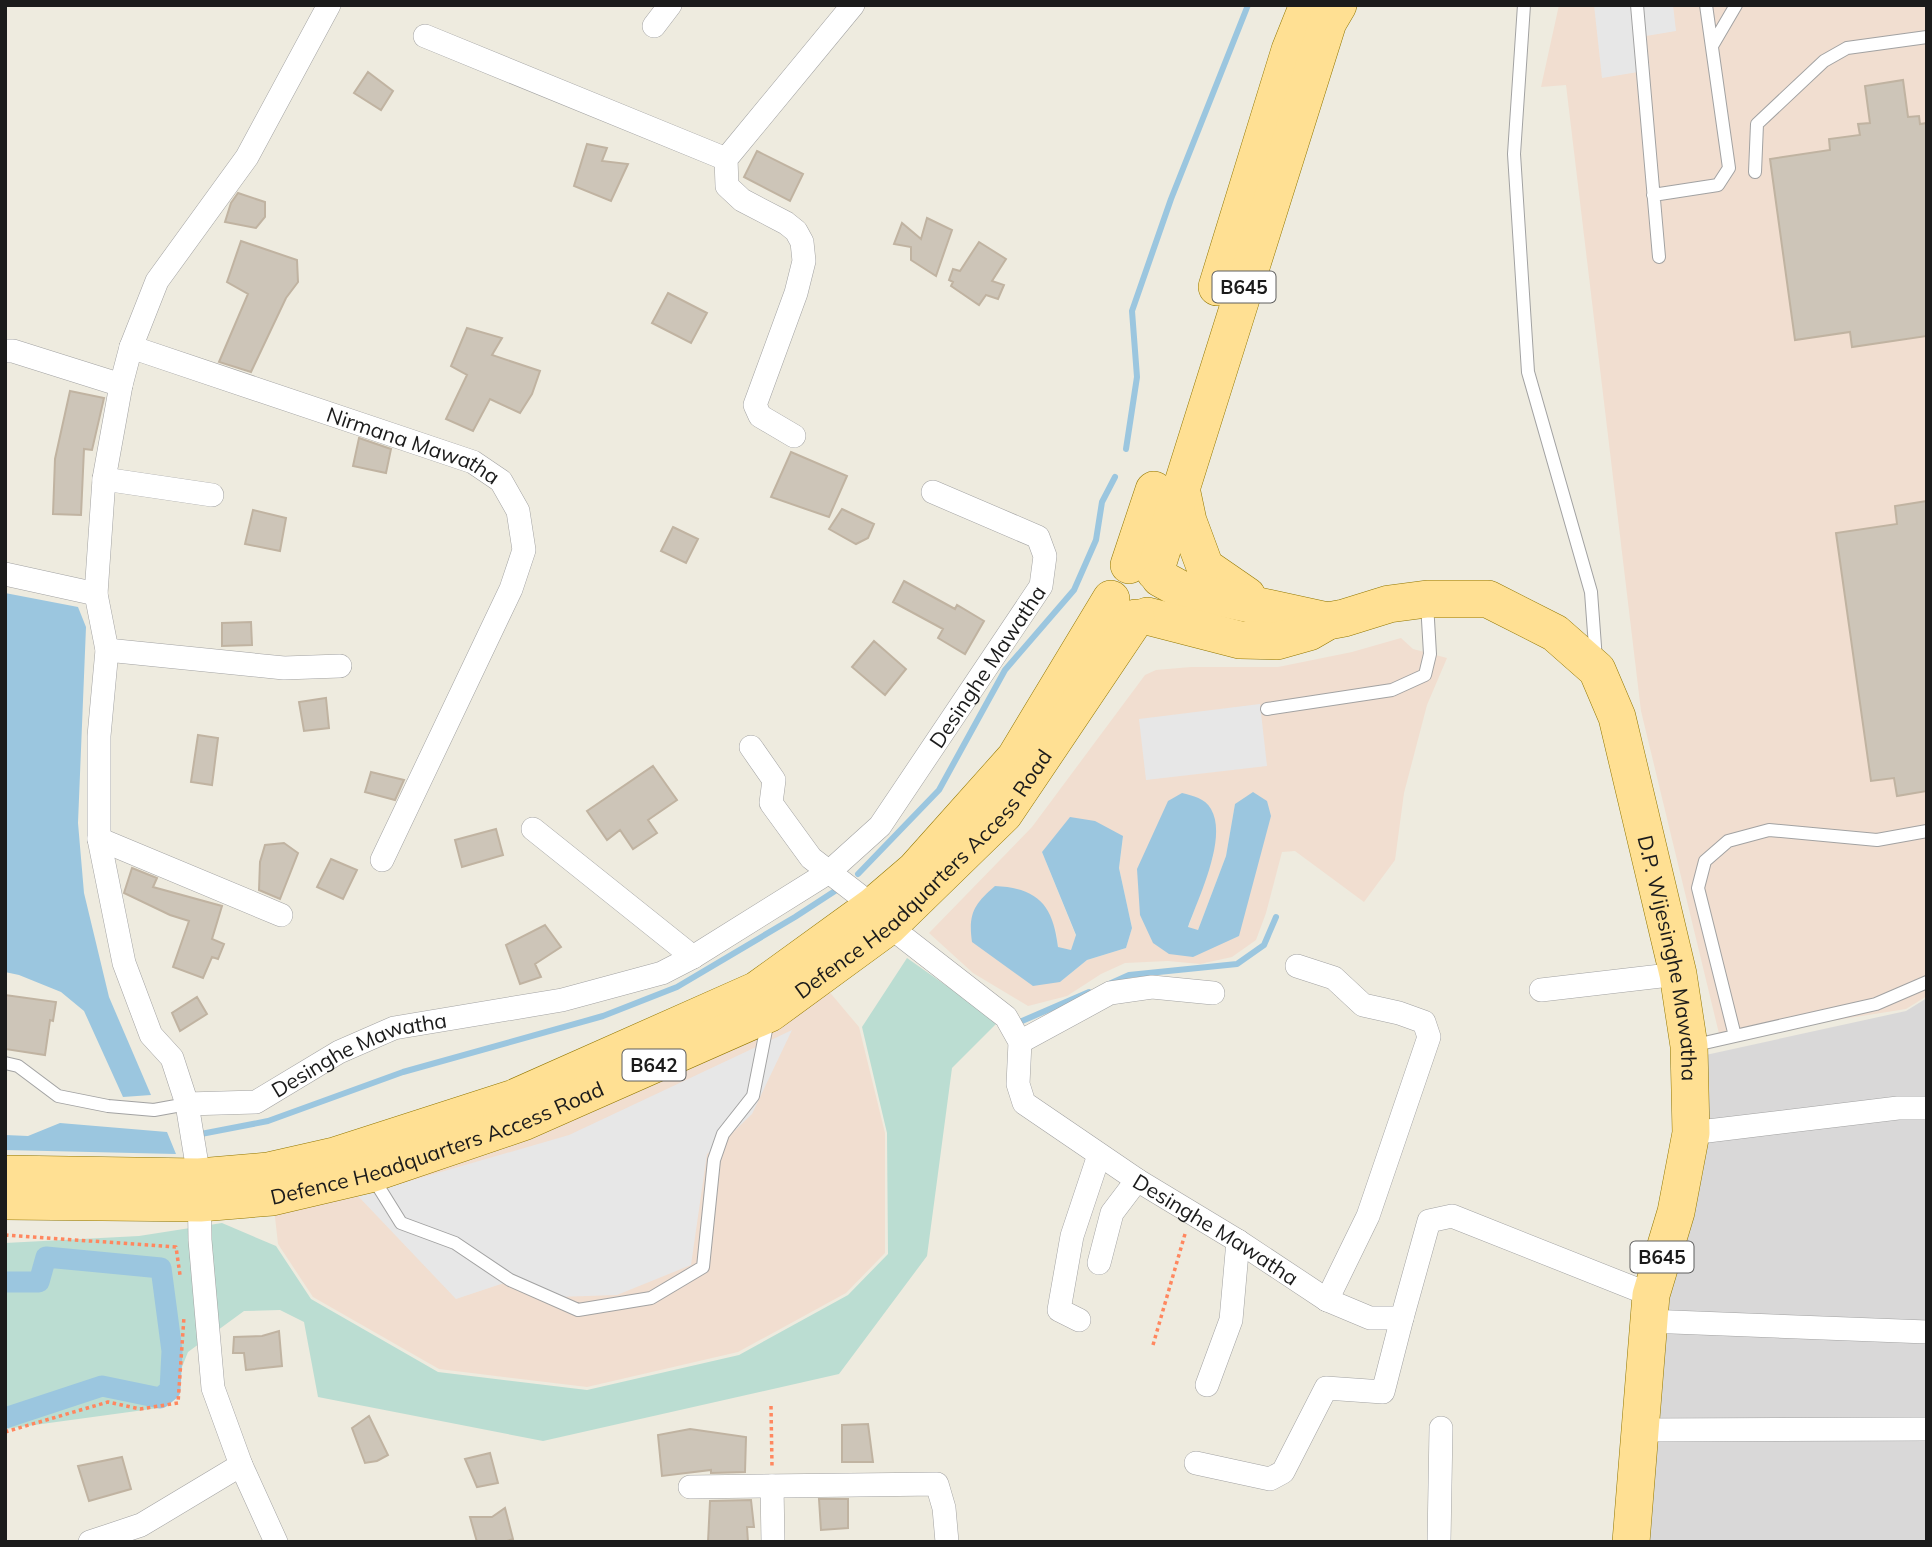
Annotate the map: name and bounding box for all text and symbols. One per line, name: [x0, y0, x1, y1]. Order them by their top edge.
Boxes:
road number: B645: [1212, 272, 1276, 302]
street label: Nirmana Mawatha: [323, 401, 505, 489]
street label: Desinghe Mawatha: [923, 580, 1051, 753]
street label: Defence Headquarters Access Road: [789, 744, 1057, 1004]
street label: D.P. Wijesinghe Mawatha: [1632, 832, 1703, 1081]
street label: Desinghe Mawatha: [266, 1006, 449, 1103]
road number: B642: [622, 1050, 686, 1080]
street label: Defence Headquarters Access Road: [268, 1075, 607, 1210]
street label: Desinghe Mawatha: [1128, 1168, 1304, 1291]
road number: B645: [1630, 1242, 1694, 1273]

